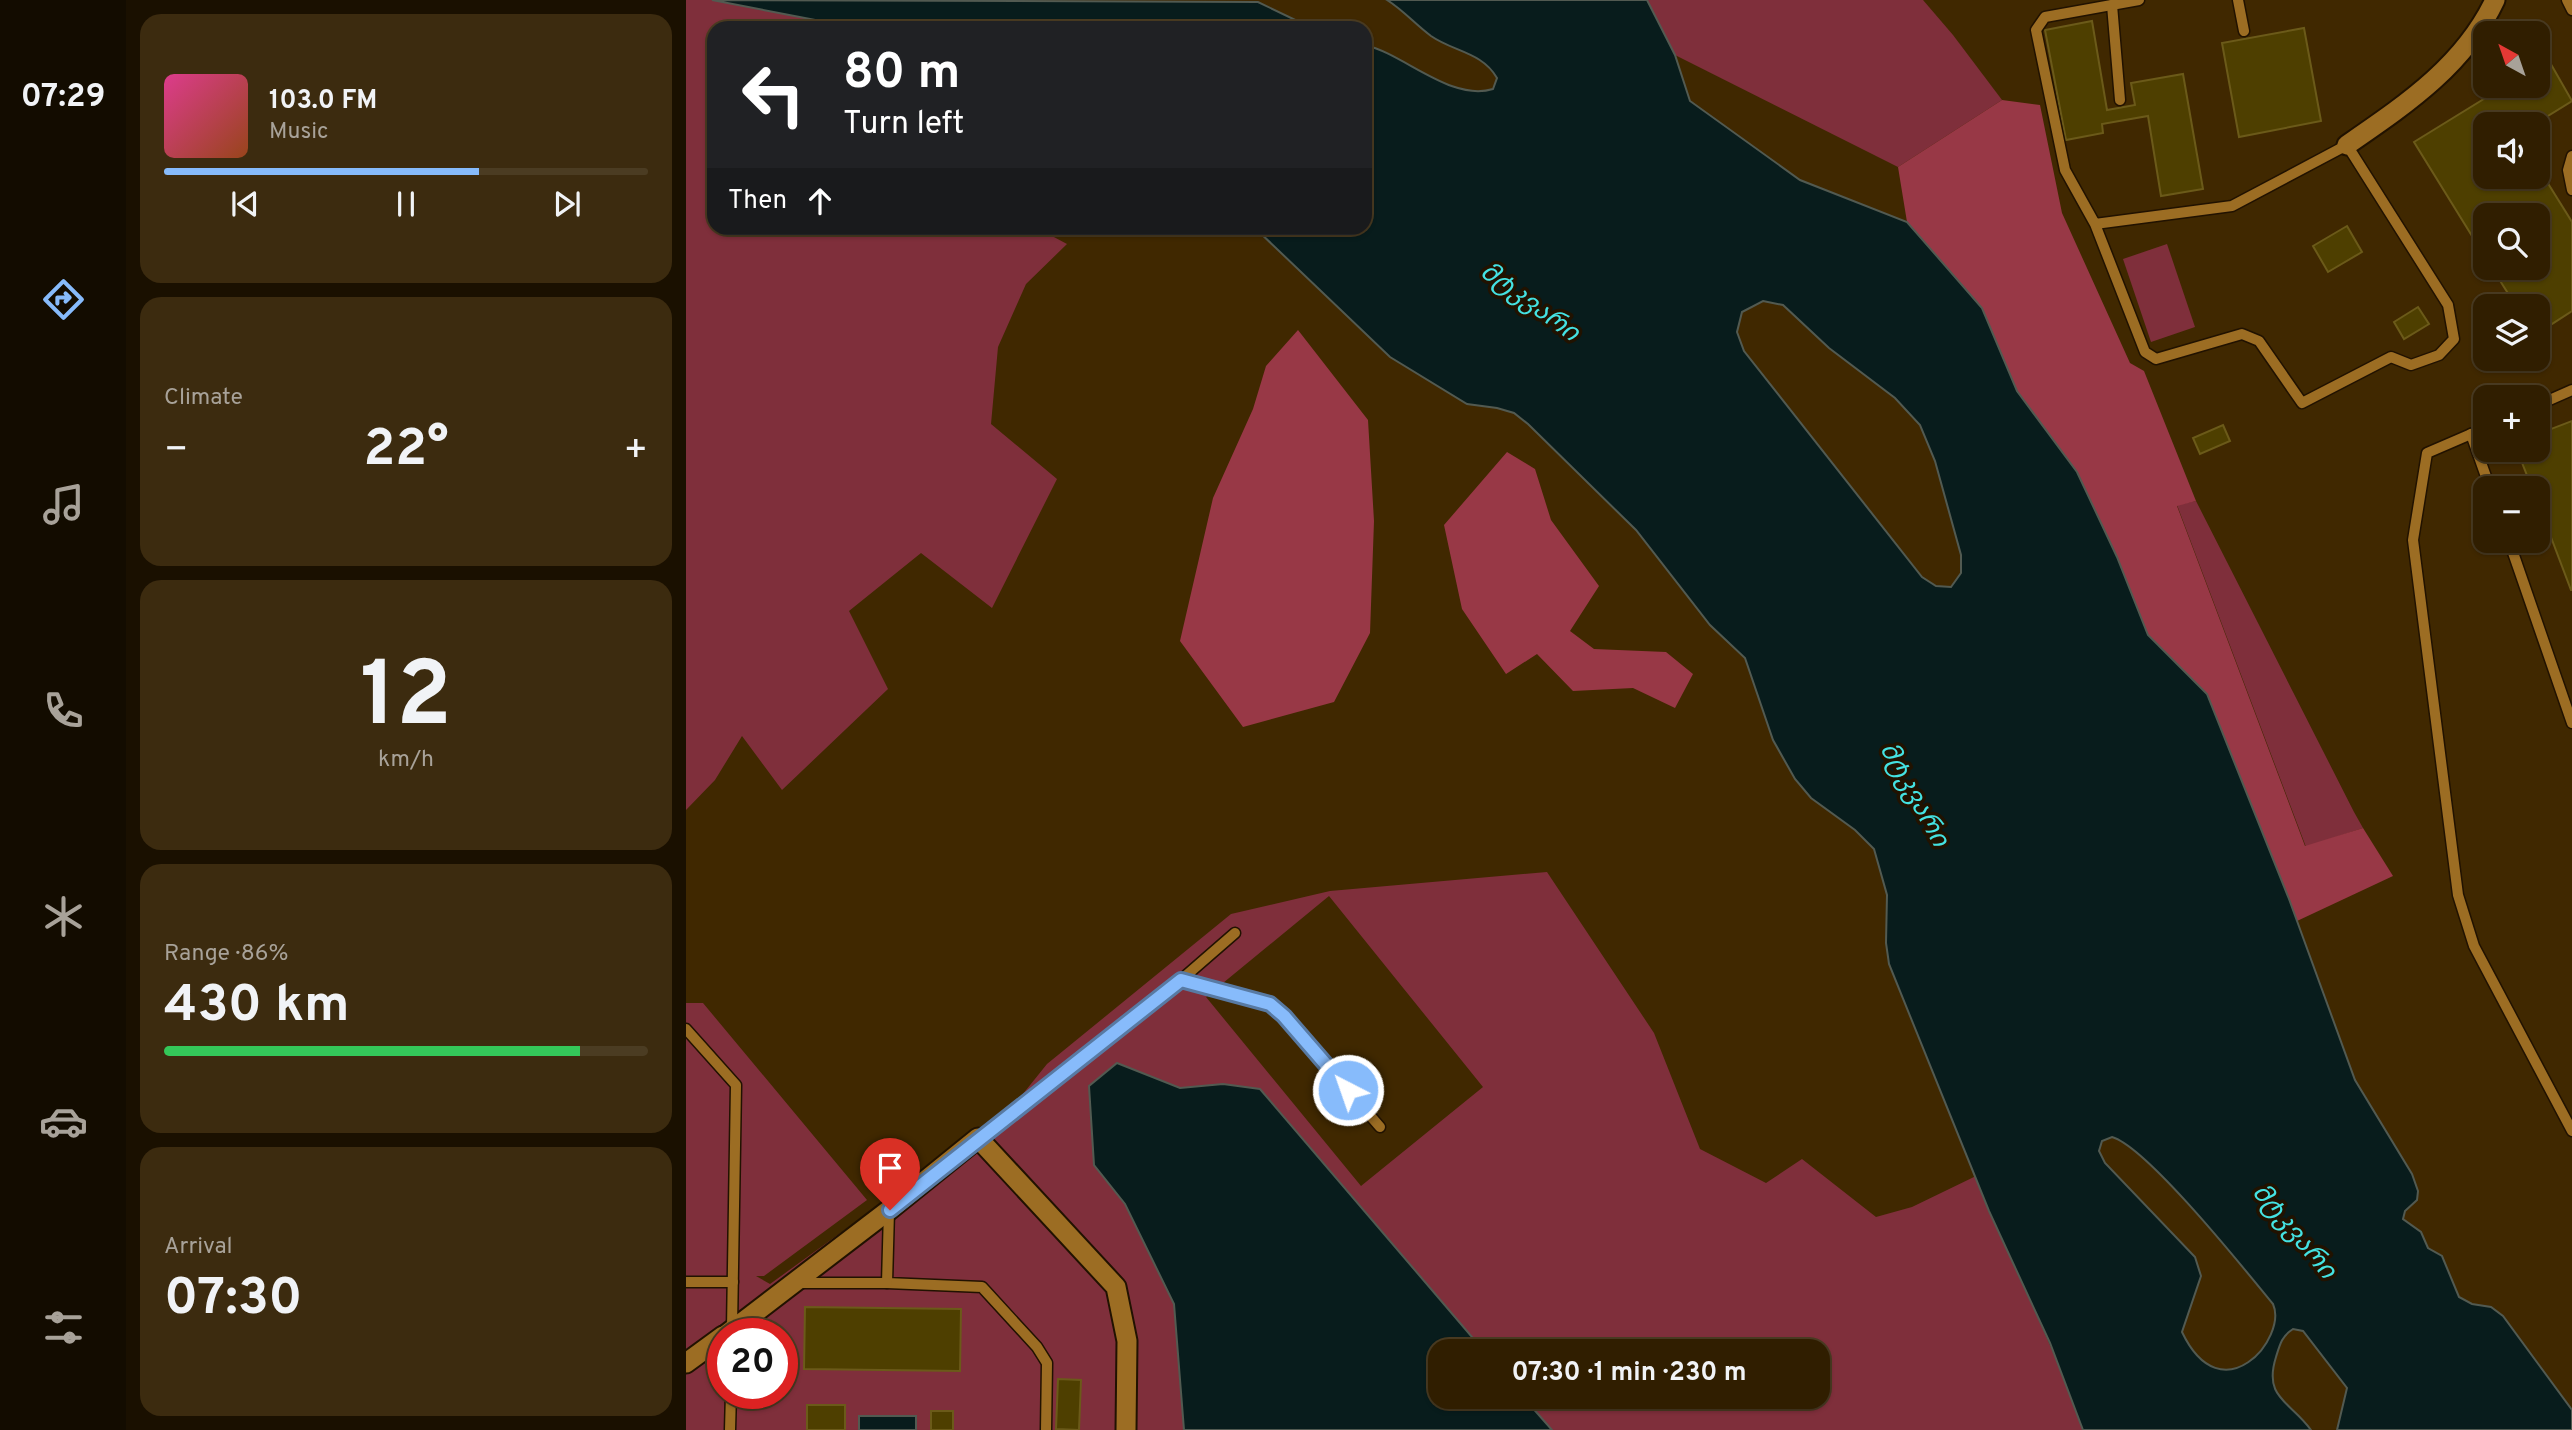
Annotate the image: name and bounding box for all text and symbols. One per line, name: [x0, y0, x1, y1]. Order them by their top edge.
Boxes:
north arrow: [2473, 21, 2550, 98]
map controls: [2473, 21, 2550, 553]
text: 80 m: [843, 44, 960, 106]
icon: left: [728, 49, 819, 140]
text: 07:29: [21, 78, 105, 118]
text: 103.0 FM: [269, 85, 377, 118]
text: Turn left: [843, 105, 964, 145]
button: sound: [2473, 112, 2550, 189]
text: Music: [269, 118, 329, 147]
icon: ahead: [801, 182, 839, 220]
icon: previous: [226, 185, 264, 223]
icon: pause: [387, 185, 425, 223]
icon: next: [548, 185, 586, 223]
text: Then: [728, 185, 787, 218]
button: search: [2473, 203, 2550, 280]
water label: მტკვარი: [1473, 256, 1586, 351]
icon: directions: [39, 275, 88, 324]
button: layers: [2473, 294, 2550, 371]
text: Climate: [164, 384, 243, 413]
button: +: [2473, 385, 2550, 462]
text: 22°: [363, 418, 449, 484]
text: −: [164, 427, 189, 476]
text: +: [623, 427, 648, 476]
button: −: [2473, 476, 2550, 553]
icon: music: [39, 480, 88, 529]
text: 12: [360, 643, 452, 758]
icon: phone: [39, 686, 88, 735]
water label: მტკვარი: [1871, 737, 1956, 854]
text: km/h: [378, 746, 434, 775]
icon: climate: [39, 892, 88, 941]
text: Range · 86%: [164, 940, 289, 969]
text: 430 km: [164, 974, 350, 1040]
position arrow: [1311, 1053, 1385, 1127]
icon: car: [39, 1097, 88, 1146]
pin: [860, 1138, 920, 1210]
icon: arrive: [871, 1149, 909, 1187]
water label: მტკვარი: [2243, 1177, 2343, 1287]
text: Arrival: [164, 1233, 233, 1262]
text: 07:30: [164, 1267, 302, 1333]
icon: filters: [39, 1303, 88, 1352]
speed limit sign: 20: [707, 1318, 798, 1409]
text: 07:30 · 1 min · 230 m: [1511, 1357, 1747, 1390]

